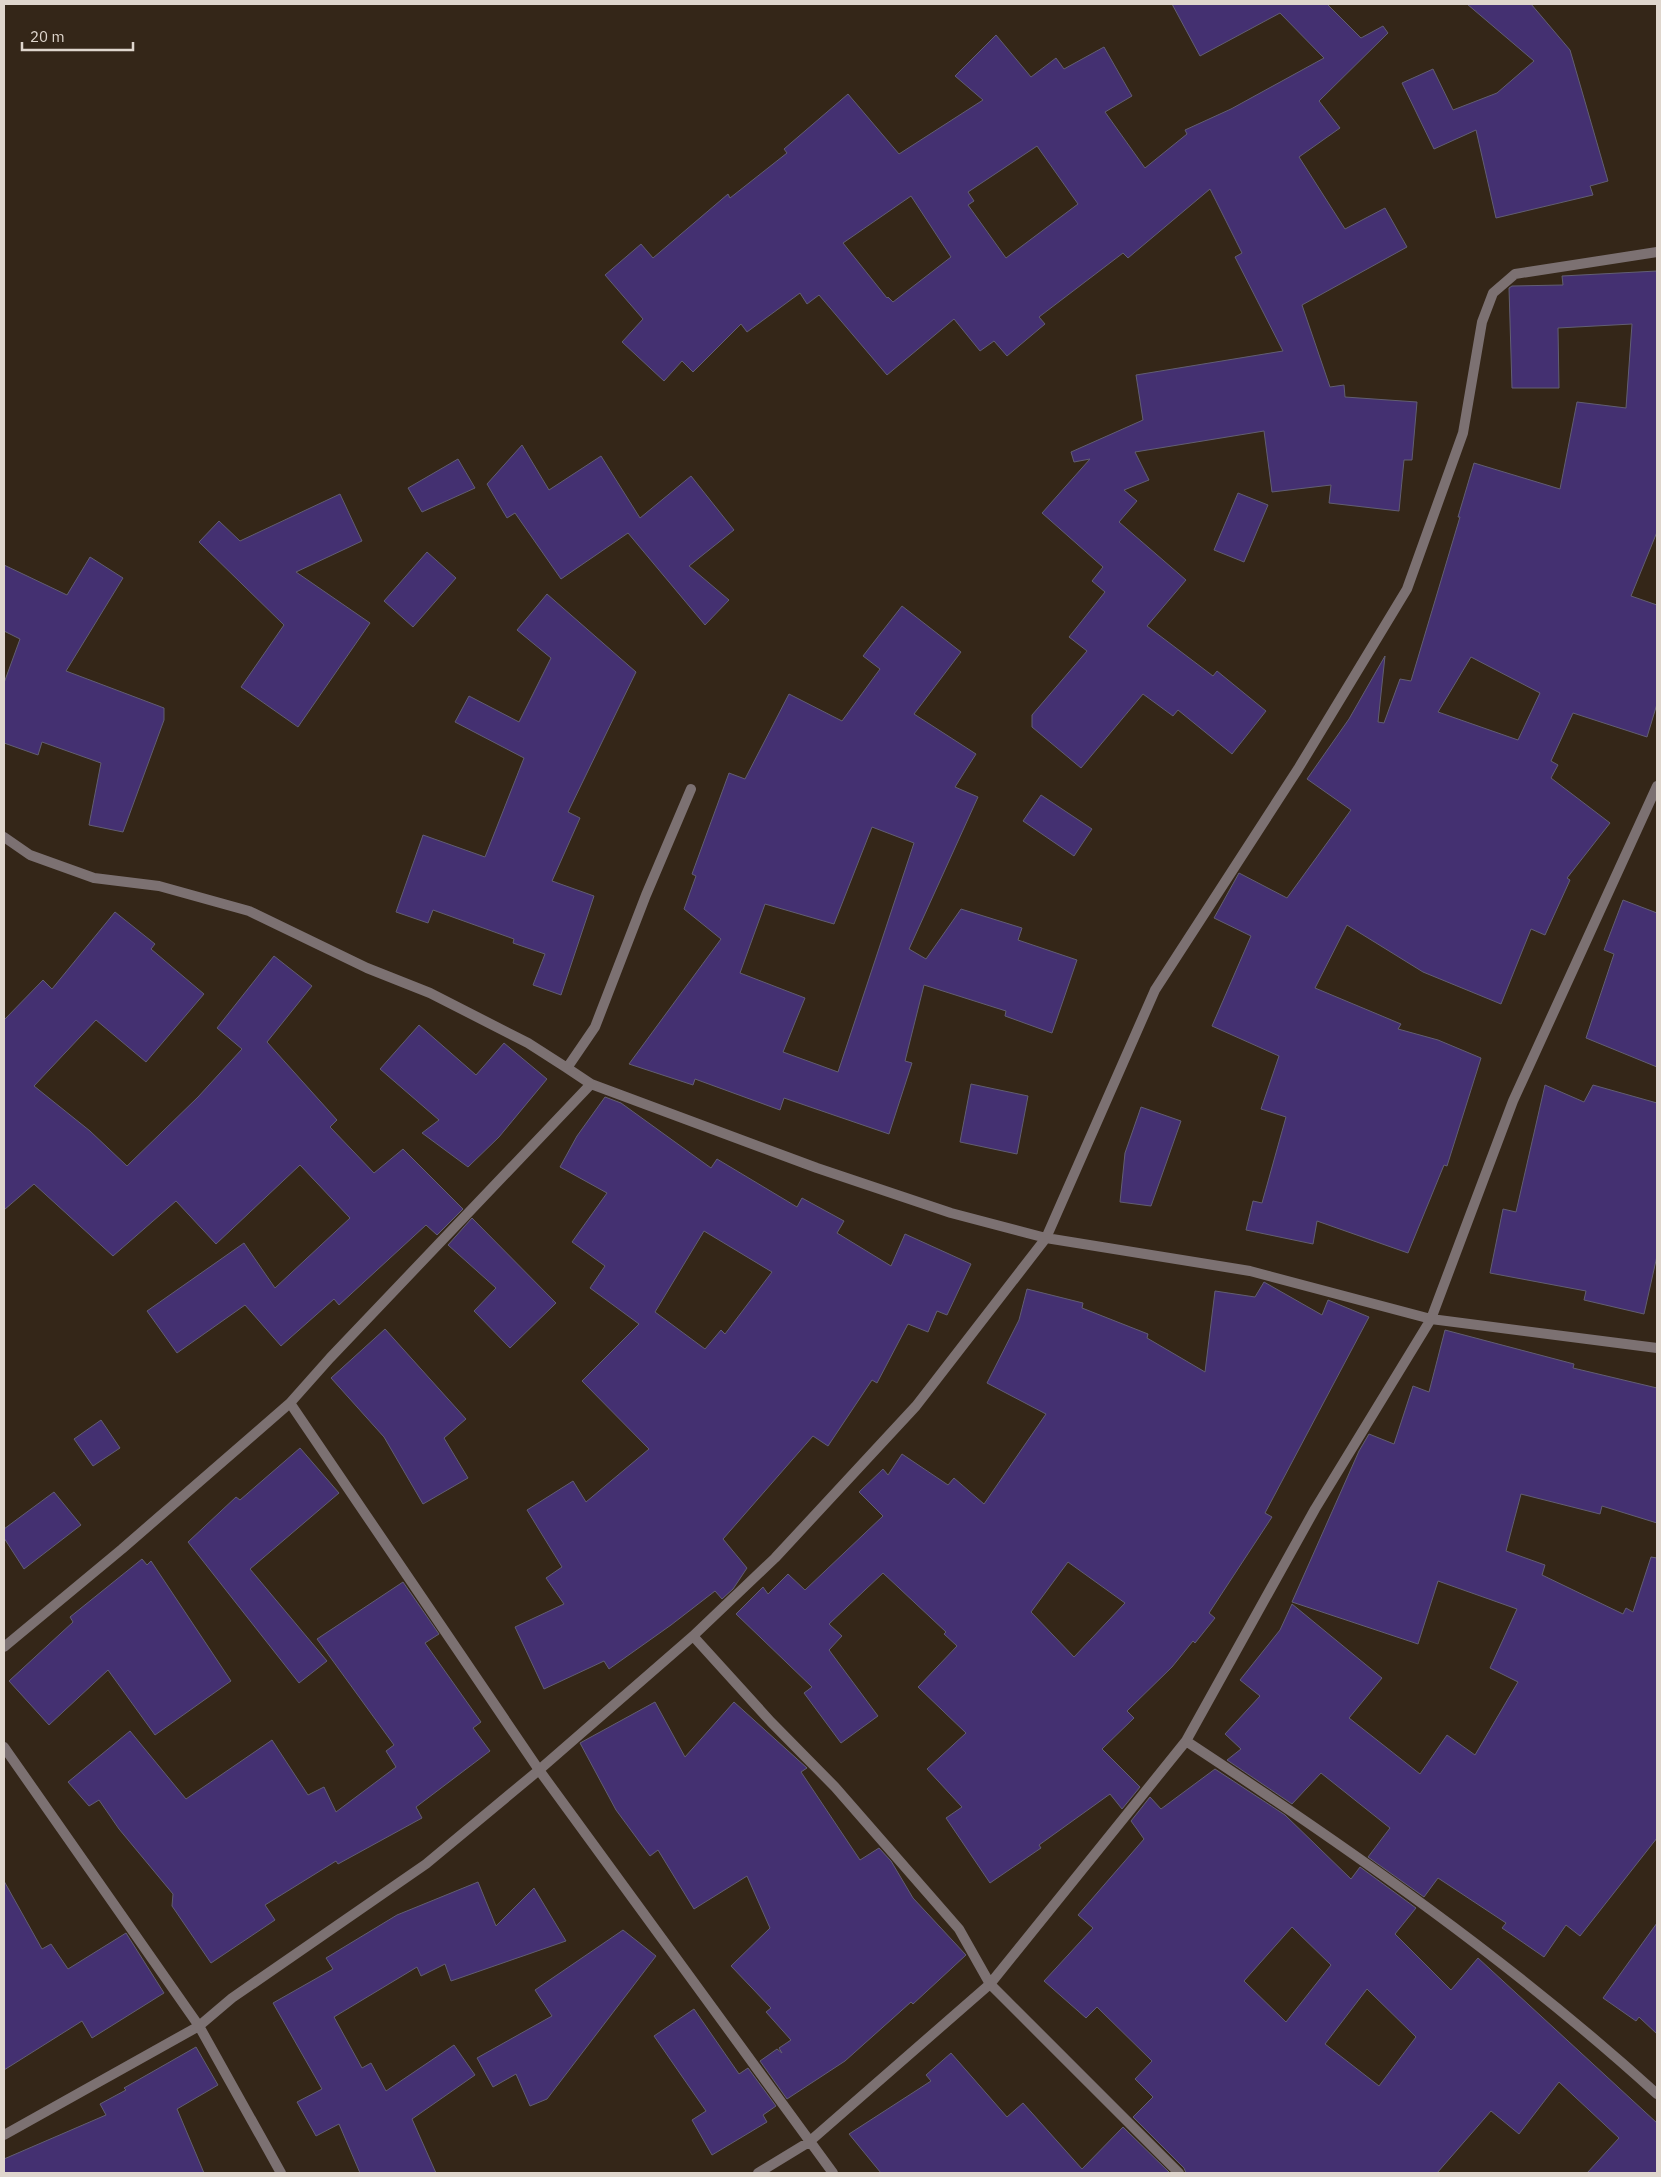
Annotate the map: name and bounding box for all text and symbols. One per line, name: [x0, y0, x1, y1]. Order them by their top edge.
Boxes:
scale bar: [22, 20, 134, 52]
text: 20 m: [30, 27, 65, 46]

